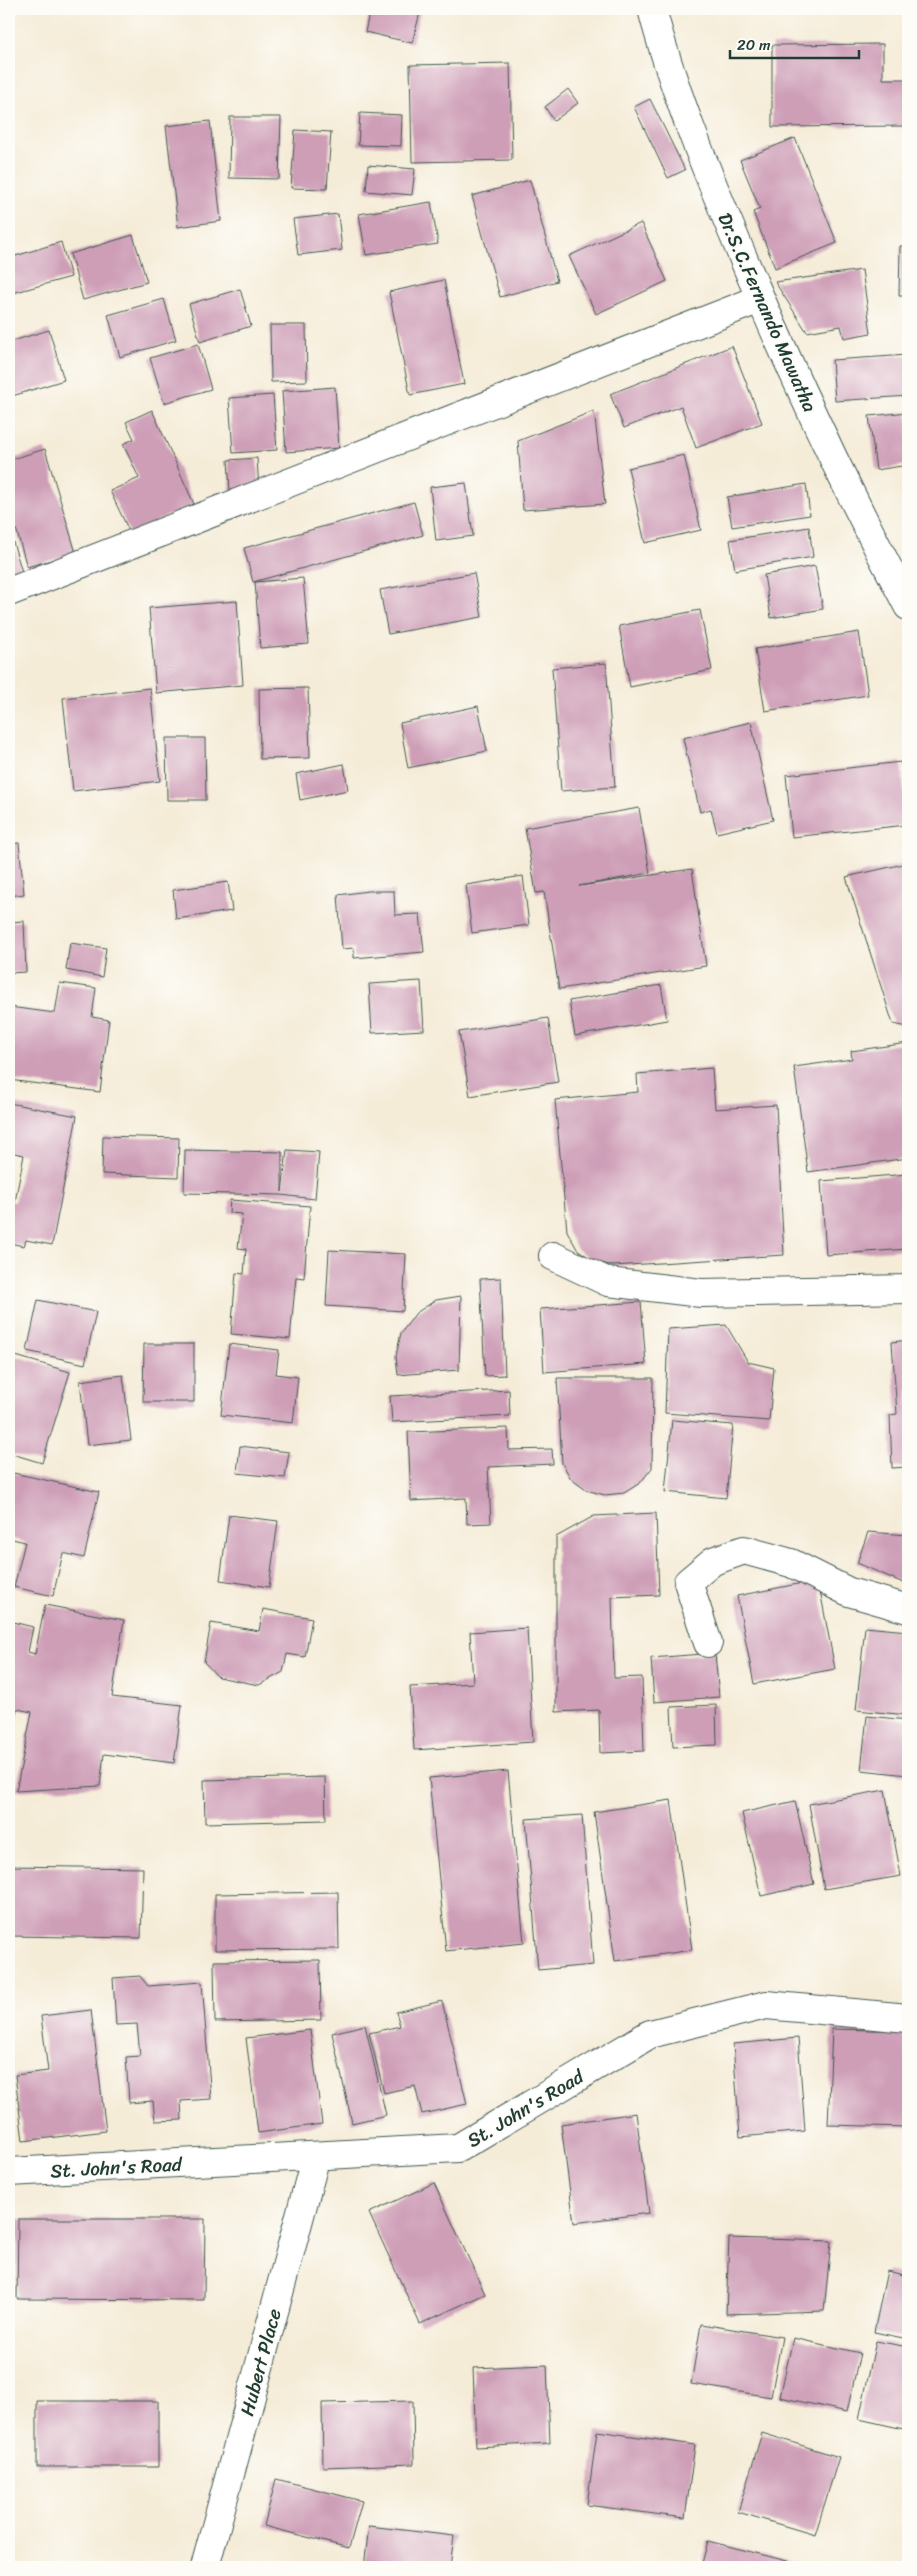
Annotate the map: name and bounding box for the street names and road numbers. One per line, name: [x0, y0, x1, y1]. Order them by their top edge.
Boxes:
street label: Dr.S.C.Fernando Mawatha: [709, 207, 827, 418]
street label: St. John's Road: [460, 2060, 591, 2156]
street label: St. John's Road: [50, 2148, 183, 2187]
street label: Hubert Place: [230, 2305, 291, 2420]

